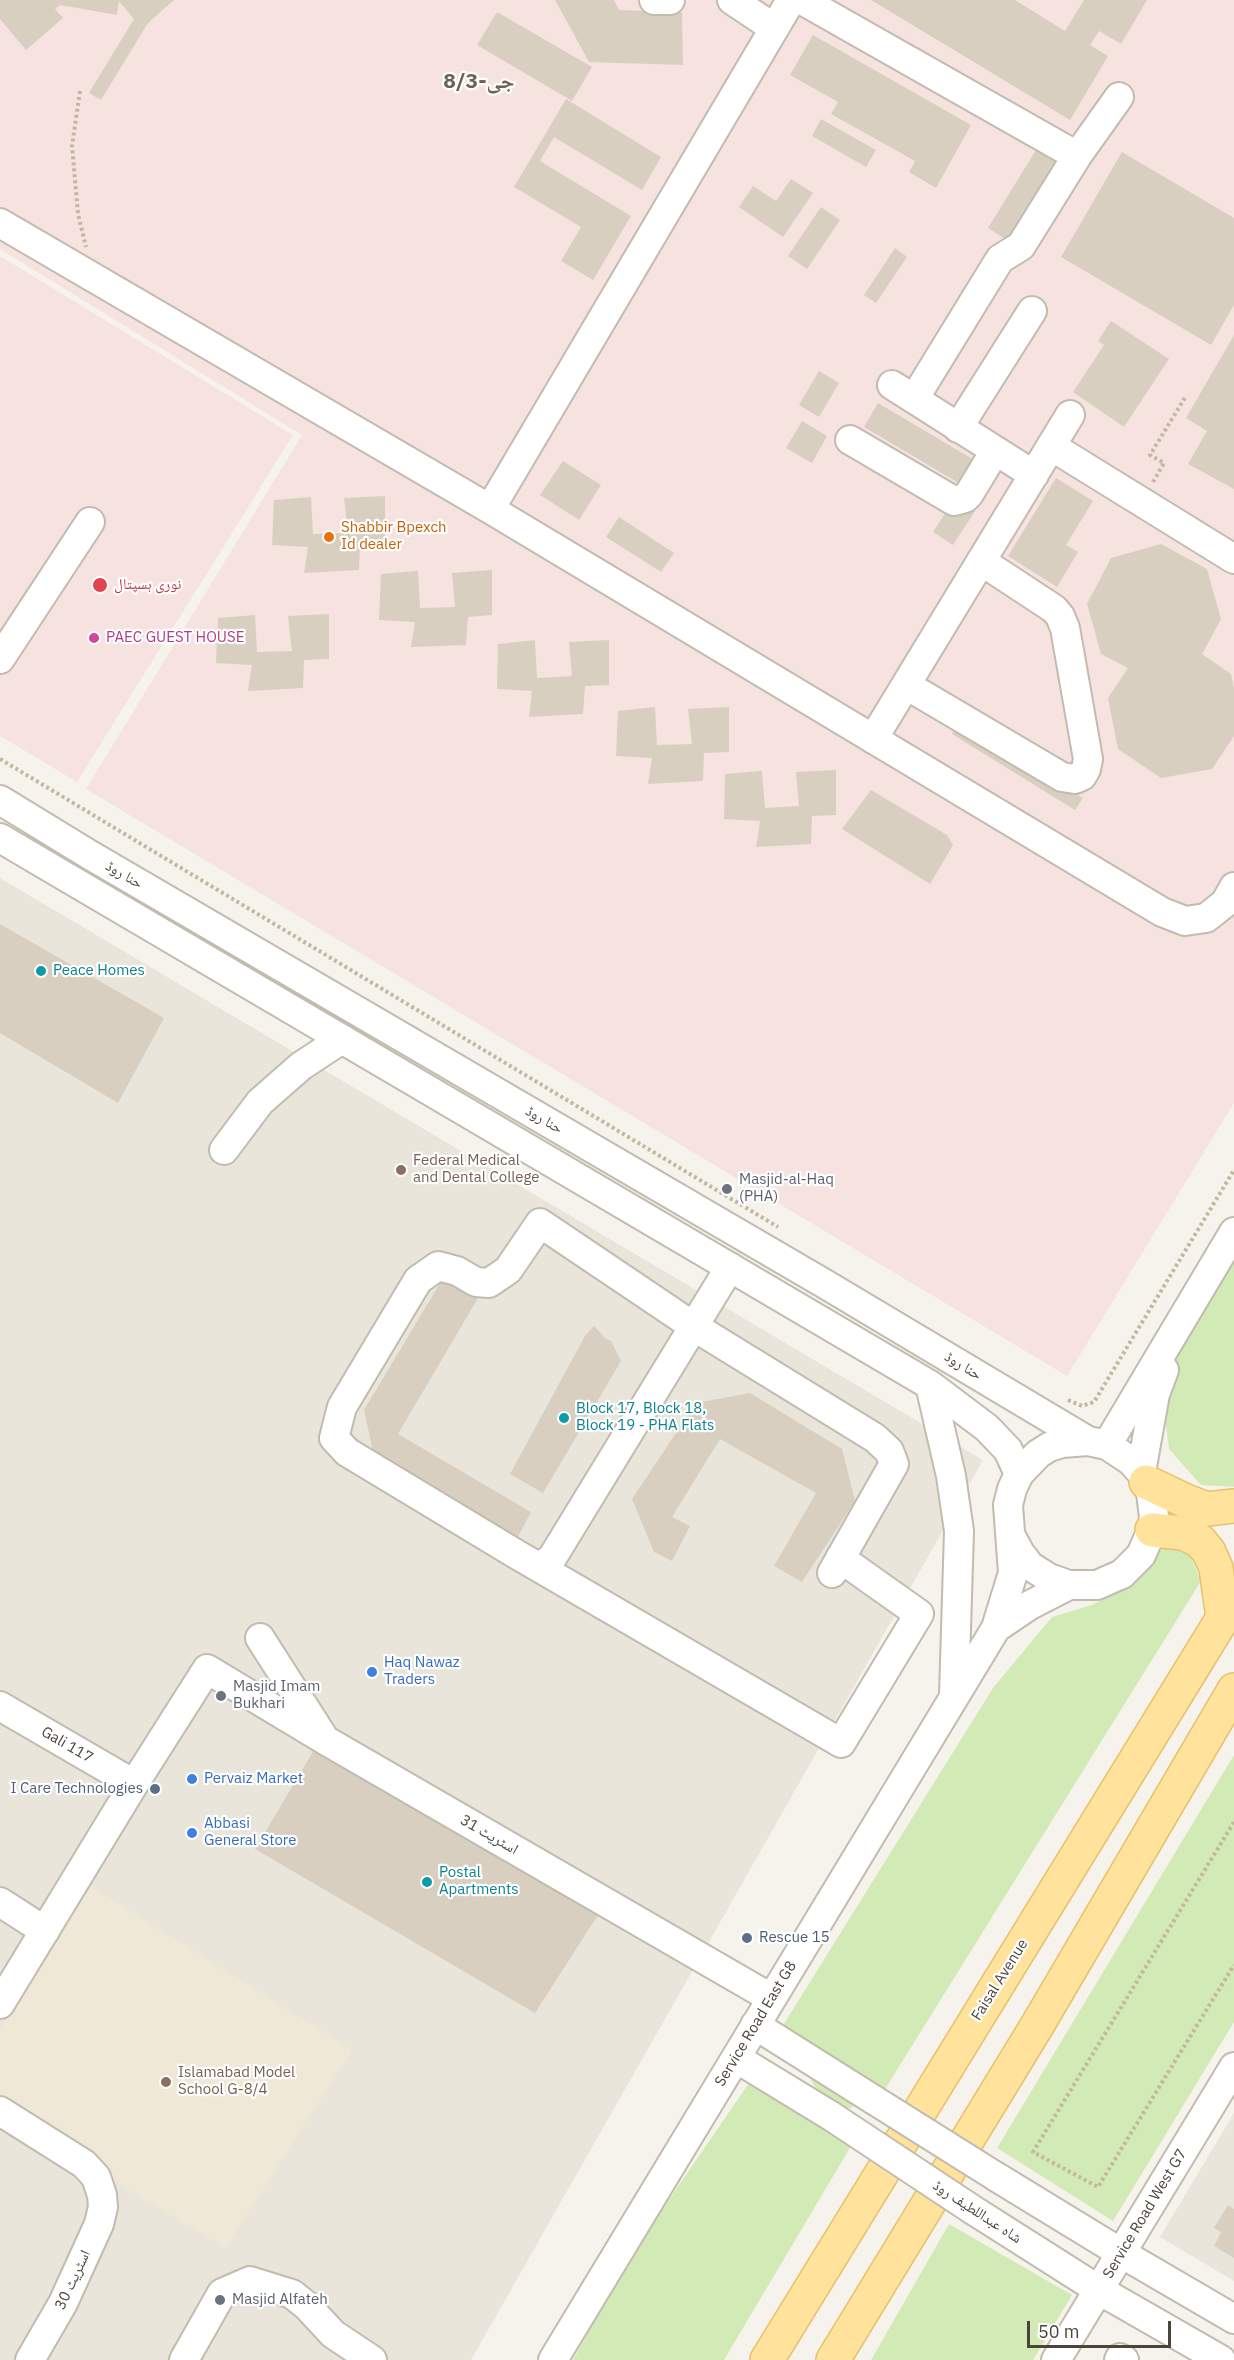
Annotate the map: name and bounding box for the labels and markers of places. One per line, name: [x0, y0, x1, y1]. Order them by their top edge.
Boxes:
place label: Shabbir Bpexch Id dealer: [341, 519, 446, 554]
marker: Shabbir Bpexch Id dealer: [322, 530, 336, 544]
marker: نوری ہسپتال: [91, 576, 109, 594]
place label: نوری ہسپتال: [114, 576, 181, 594]
place label: PAEC GUEST HOUSE: [106, 629, 244, 647]
marker: PAEC GUEST HOUSE: [87, 631, 101, 645]
place label: Peace Homes: [53, 962, 145, 980]
marker: Peace Homes: [34, 964, 48, 978]
place label: Federal Medical and Dental College: [413, 1152, 540, 1187]
marker: Federal Medical and Dental College: [394, 1163, 408, 1177]
place label: Masjid-al-Haq (PHA): [739, 1171, 834, 1206]
marker: Masjid-al-Haq (PHA): [720, 1182, 734, 1196]
place label: Block 17, Block 18, Block 19 - PHA Flats: [576, 1400, 714, 1435]
marker: Block 17, Block 18, Block 19 - PHA Flats: [557, 1411, 571, 1425]
place label: Haq Nawaz Traders: [384, 1654, 460, 1689]
marker: Haq Nawaz Traders: [365, 1665, 379, 1679]
place label: Masjid Imam Bukhari: [233, 1678, 320, 1713]
marker: Masjid Imam Bukhari: [214, 1689, 228, 1703]
place label: Pervaiz Market: [204, 1770, 303, 1788]
marker: Pervaiz Market: [185, 1772, 199, 1786]
place label: I Care Technologies: [10, 1780, 143, 1798]
marker: I Care Technologies: [148, 1782, 162, 1796]
place label: Abbasi General Store: [204, 1815, 296, 1850]
marker: Abbasi General Store: [185, 1826, 199, 1840]
place label: Postal Apartments: [439, 1864, 519, 1899]
marker: Postal Apartments: [420, 1875, 434, 1889]
place label: Rescue 15: [759, 1929, 830, 1947]
marker: Rescue 15: [740, 1931, 754, 1945]
place label: Islamabad Model School G-8/4: [178, 2064, 295, 2099]
marker: Islamabad Model School G-8/4: [159, 2075, 173, 2089]
place label: Masjid Alfateh: [232, 2291, 328, 2309]
marker: Masjid Alfateh: [213, 2293, 227, 2307]

